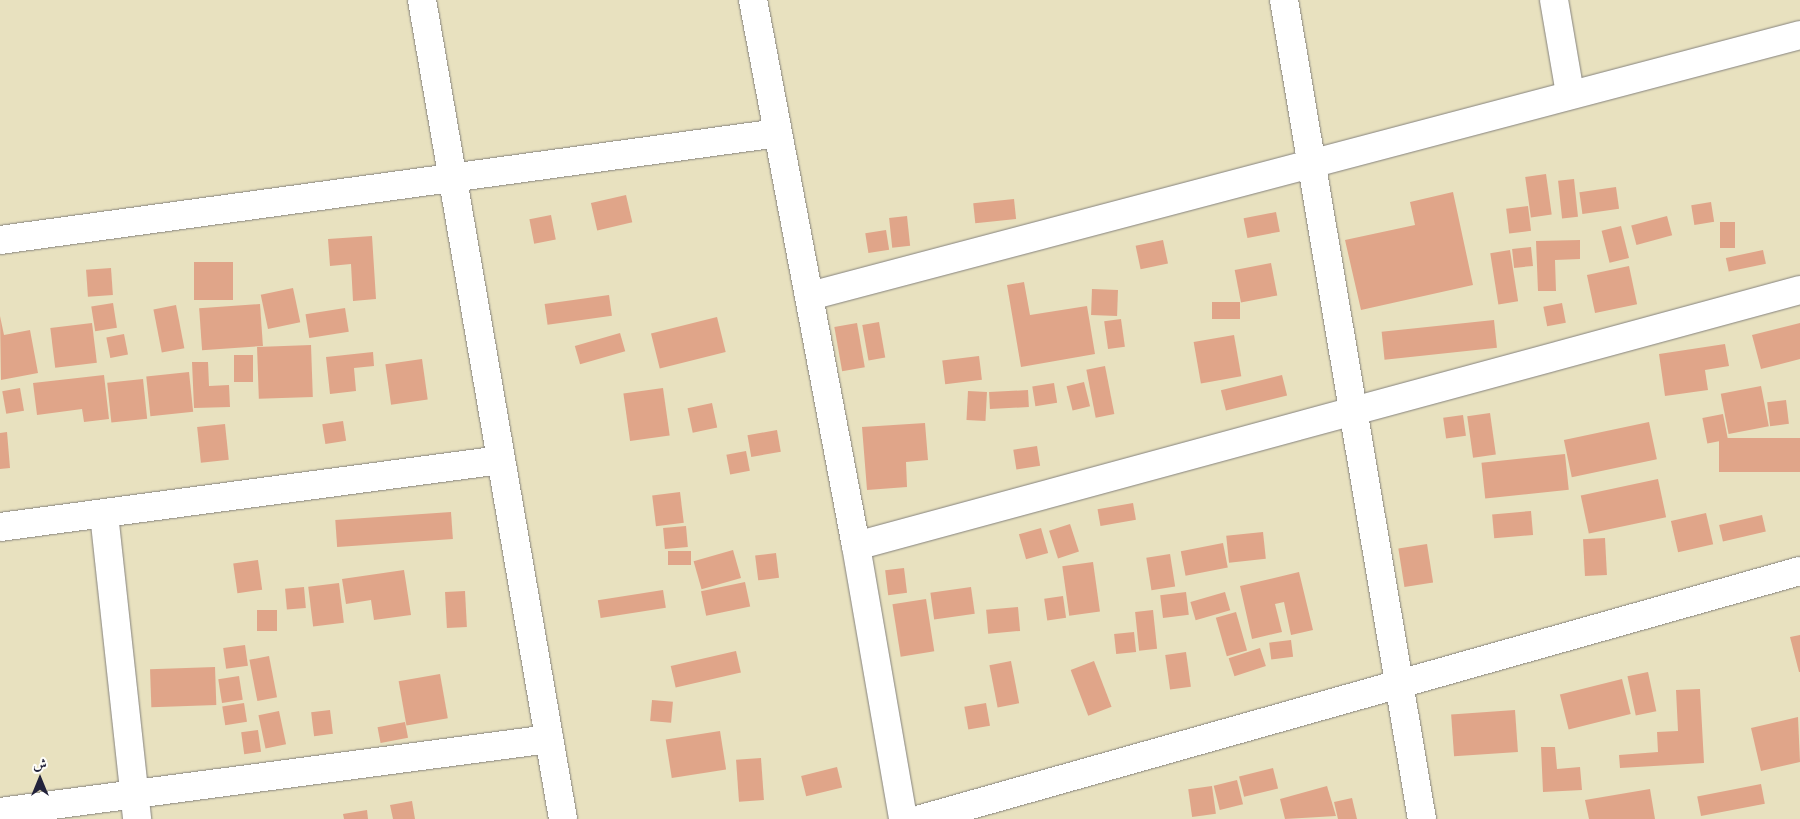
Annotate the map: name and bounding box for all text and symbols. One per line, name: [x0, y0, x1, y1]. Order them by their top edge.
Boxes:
north arrow: [15, 754, 65, 804]
text: ش: [33, 755, 47, 773]

